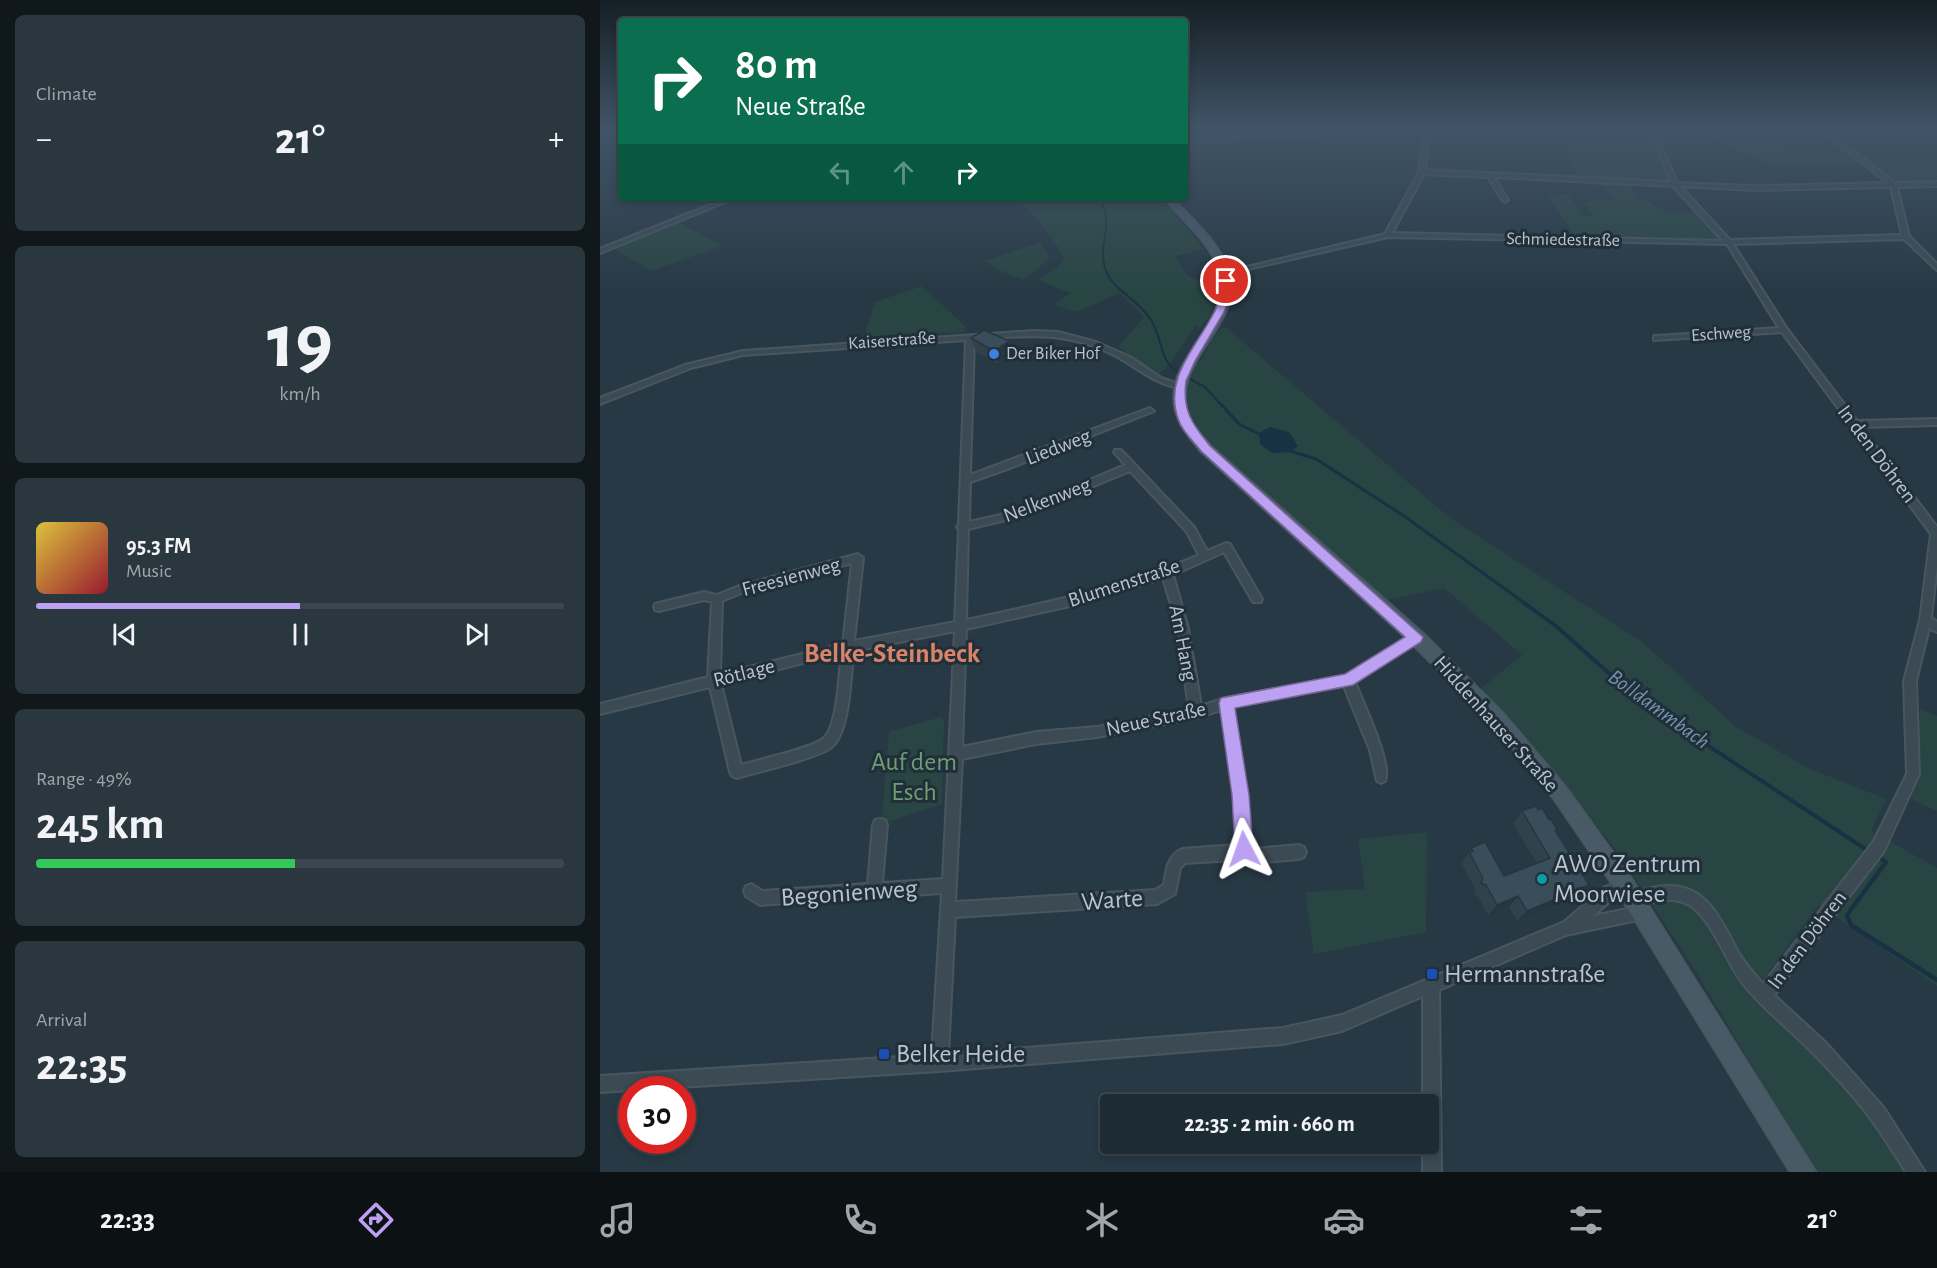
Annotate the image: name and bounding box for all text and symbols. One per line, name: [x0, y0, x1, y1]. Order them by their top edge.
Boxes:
icon: right: [636, 42, 714, 120]
text: 80 m: [735, 44, 818, 86]
text: Climate: [36, 84, 97, 104]
text: Neue Straße: [735, 93, 866, 120]
text: 21°: [275, 117, 325, 162]
text: −: [36, 123, 52, 156]
text: +: [548, 123, 564, 156]
icon: left: [824, 156, 857, 189]
icon: ahead: [887, 156, 920, 189]
icon: right: [950, 156, 983, 189]
street label: Schmiedestraße: [1506, 230, 1620, 250]
pin: [1200, 255, 1251, 306]
icon: arrive: [1209, 264, 1242, 297]
text: 19: [267, 304, 333, 382]
street label: Eschweg: [1690, 323, 1752, 345]
street label: Kaiserstraße: [848, 329, 936, 353]
place label: Der Biker Hof: [1006, 345, 1101, 363]
marker: Der Biker Hof: [987, 347, 1001, 361]
text: km/h: [279, 384, 321, 404]
street label: In den Döhren: [1834, 401, 1920, 507]
street label: Liedweg: [1023, 425, 1094, 469]
street label: Nelkenweg: [1000, 473, 1094, 526]
text: 95.3 FM: [126, 535, 191, 557]
street label: Freesienweg: [740, 554, 843, 600]
street label: Blumenstraße: [1065, 555, 1183, 611]
text: Music: [126, 561, 172, 581]
street label: Am Hang: [1165, 603, 1201, 683]
icon: previous: [108, 618, 141, 651]
icon: pause: [284, 618, 317, 651]
icon: next: [460, 618, 493, 651]
district label: Belke-Steinbeck: [804, 640, 981, 667]
street label: Hiddenhauser Straße: [1430, 652, 1562, 796]
street label: Rötlage: [711, 655, 777, 691]
water label: Bolldammbach: [1604, 665, 1714, 753]
street label: Neue Straße: [1104, 698, 1208, 740]
park label: Auf dem Esch: [871, 749, 957, 805]
text: Range · 49%: [36, 769, 132, 789]
text: 245 km: [36, 802, 165, 847]
position arrow: [1212, 817, 1276, 881]
place label: AWO Zentrum Moorwiese: [1554, 851, 1701, 907]
marker: AWO Zentrum Moorwiese: [1535, 872, 1549, 886]
street label: Begonienweg: [780, 875, 918, 911]
street label: Warte: [1080, 885, 1144, 915]
street label: In den Döhren: [1764, 887, 1850, 993]
place label: Hermannstraße: [1444, 961, 1605, 987]
marker: Hermannstraße: [1425, 967, 1439, 981]
text: Arrival: [36, 1010, 87, 1030]
place label: Belker Heide: [896, 1041, 1025, 1067]
text: 22:35: [36, 1043, 128, 1088]
marker: Belker Heide: [877, 1047, 891, 1061]
speed limit sign: 30: [618, 1076, 696, 1154]
text: 22:35 · 2 min · 660 m: [1184, 1113, 1355, 1135]
icon: directions: [355, 1199, 397, 1241]
icon: music: [597, 1199, 639, 1241]
icon: phone: [839, 1199, 881, 1241]
icon: climate: [1081, 1199, 1123, 1241]
icon: car: [1323, 1199, 1365, 1241]
icon: filters: [1565, 1199, 1607, 1241]
text: 22:33: [100, 1206, 155, 1233]
text: 21°: [1807, 1206, 1837, 1233]

